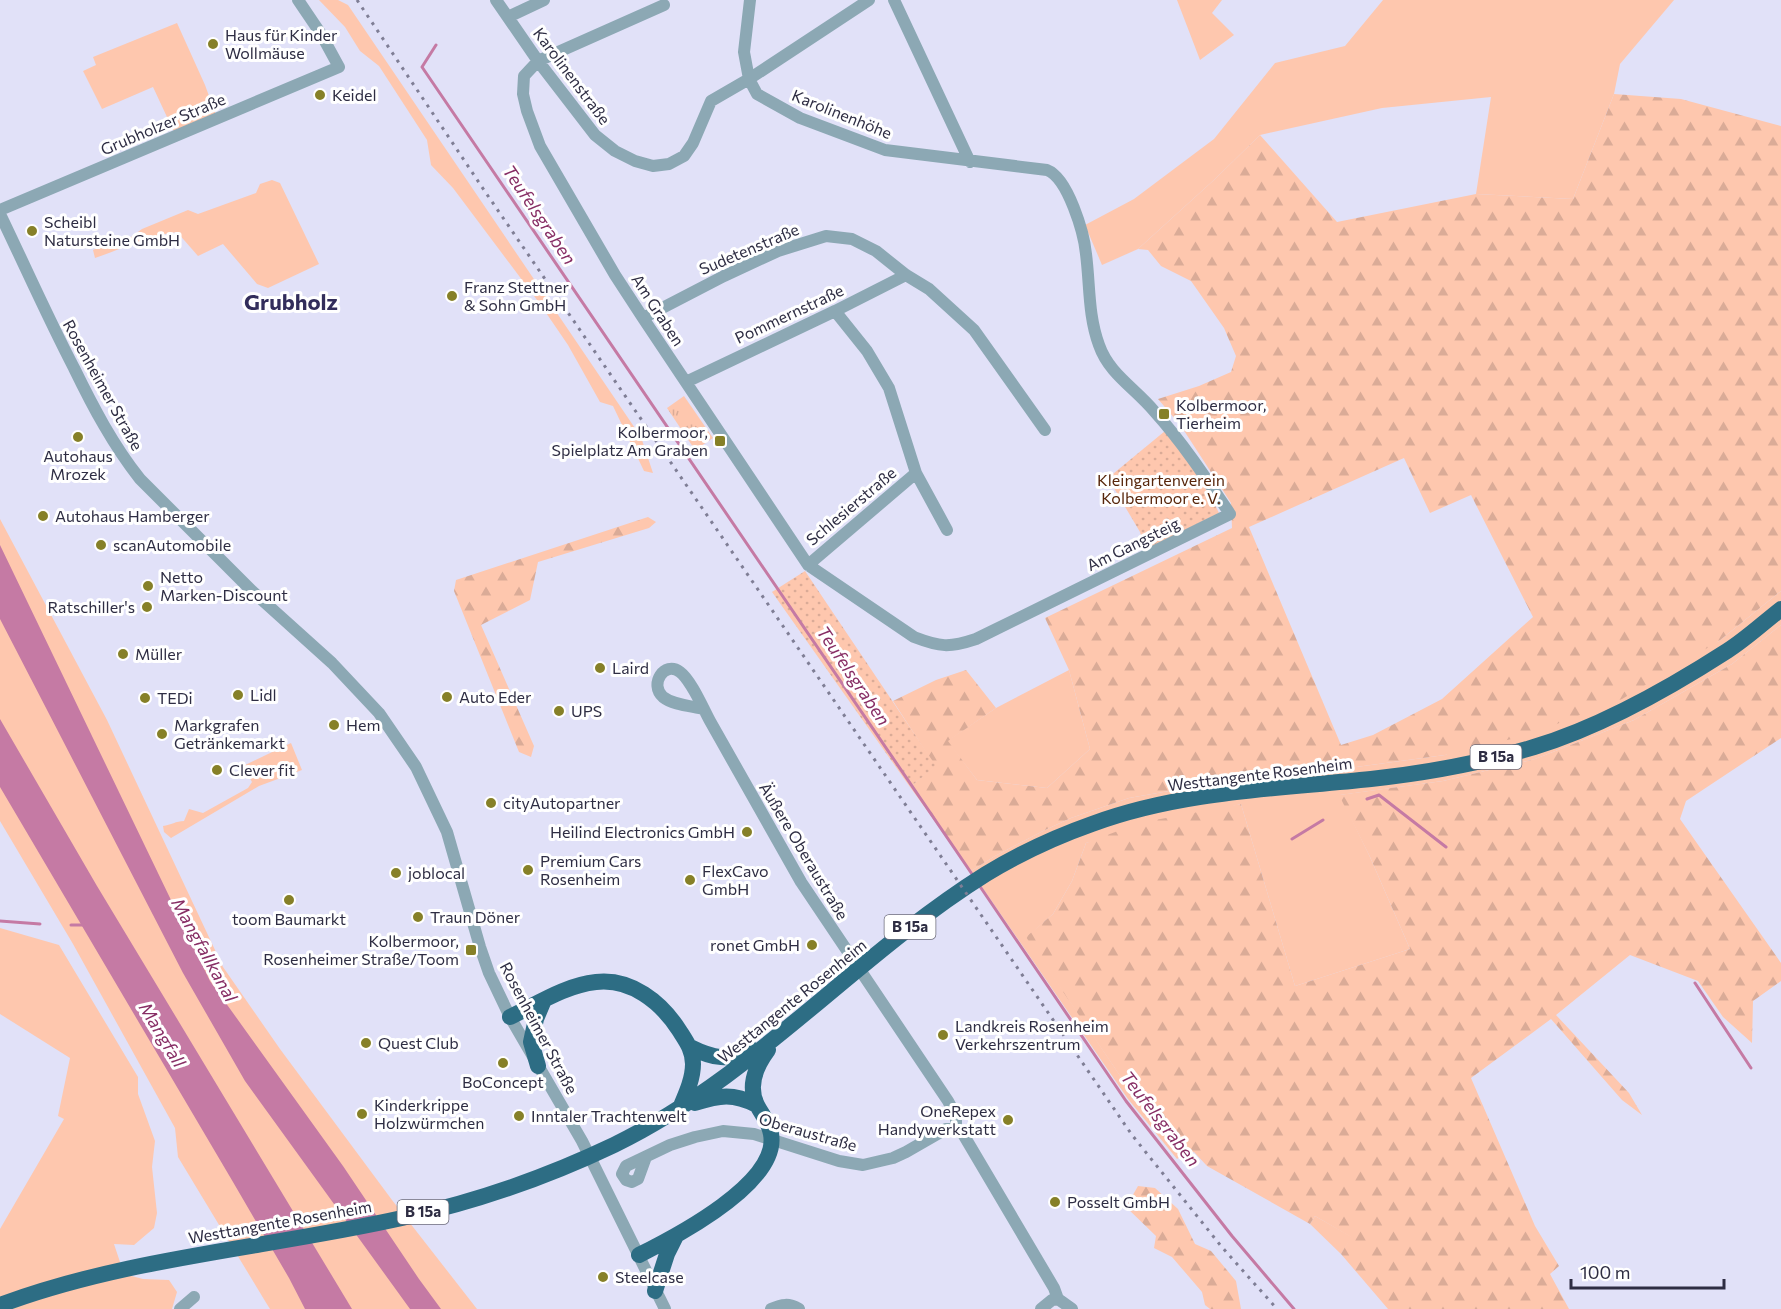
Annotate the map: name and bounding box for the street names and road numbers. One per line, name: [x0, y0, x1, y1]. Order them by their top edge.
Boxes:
street label: Karolinenstraße: [530, 24, 615, 128]
street label: Karolinenhöhe: [789, 85, 895, 142]
street label: Grubholzer Straße: [98, 89, 228, 158]
street label: Sudetenstraße: [696, 219, 802, 278]
street label: Am Graben: [628, 270, 689, 349]
street label: Pommernstraße: [731, 280, 846, 347]
street label: Rosenheimer Straße: [60, 316, 147, 453]
street label: Schlesierstraße: [802, 463, 899, 549]
street label: Am Gangsteig: [1083, 513, 1183, 574]
road number: B 15a: [1470, 745, 1522, 769]
street label: Westtangente Rosenheim: [1167, 753, 1353, 794]
street label: Äußere Oberaustraße: [756, 779, 853, 923]
road number: B 15a: [884, 915, 936, 939]
street label: Westtangente Rosenheim: [714, 935, 870, 1066]
street label: Rosenheimer Straße: [497, 959, 582, 1097]
street label: Oberaustraße: [757, 1108, 859, 1155]
street label: Westtangente Rosenheim: [187, 1196, 373, 1247]
road number: B 15a: [398, 1200, 448, 1224]

